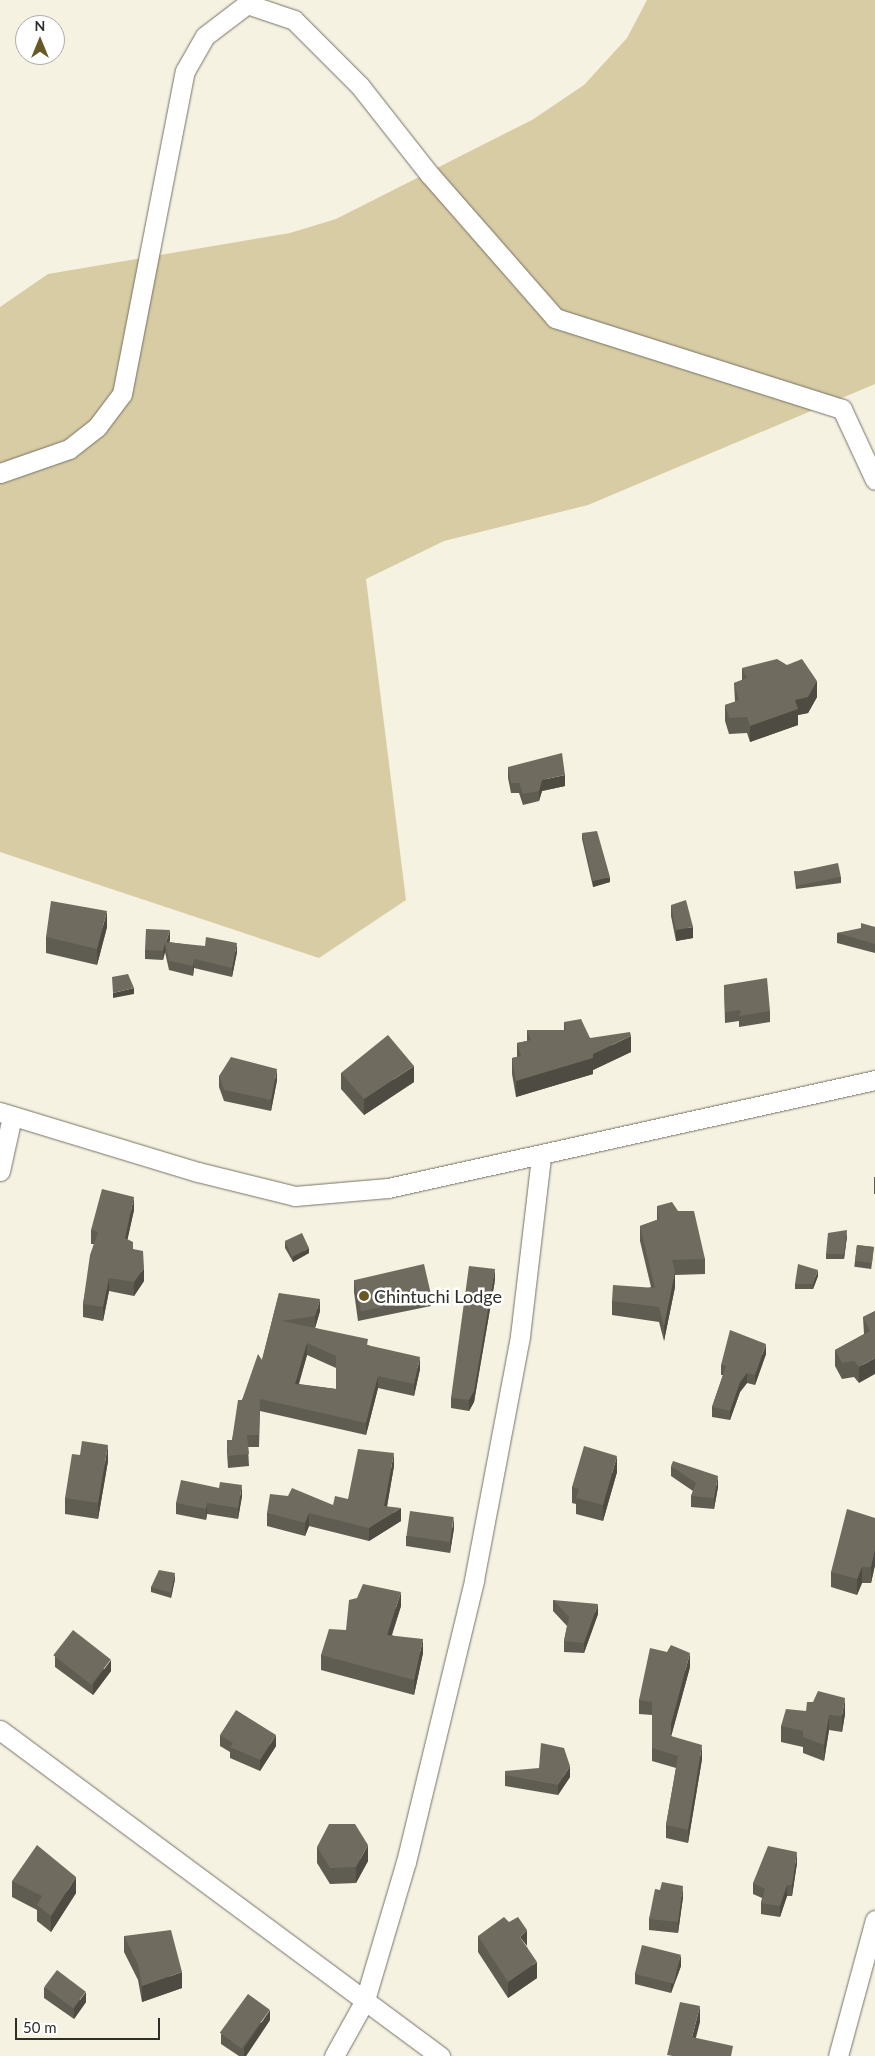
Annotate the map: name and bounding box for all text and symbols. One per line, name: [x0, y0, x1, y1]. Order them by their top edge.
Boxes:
north arrow: [15, 15, 65, 65]
text: N: [35, 17, 45, 34]
place label: Chintuchi Lodge: [374, 1285, 502, 1307]
marker: Chintuchi Lodge: [358, 1290, 370, 1302]
scale bar: [18, 2008, 162, 2040]
text: 50 m: [23, 2018, 57, 2036]

